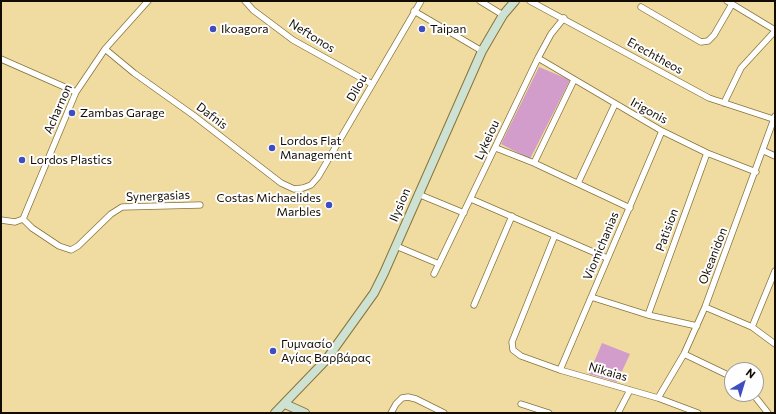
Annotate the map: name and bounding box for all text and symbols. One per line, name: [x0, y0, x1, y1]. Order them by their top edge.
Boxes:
street label: Neftonos: [286, 16, 338, 56]
place label: Ikoagora: [221, 22, 269, 36]
place label: Taipan: [430, 22, 466, 36]
marker: Ikoagora: [208, 24, 218, 34]
marker: Taipan: [417, 24, 427, 34]
street label: Erechtheos: [625, 35, 685, 77]
street label: Dilou: [344, 72, 370, 104]
street label: Acharnon: [41, 82, 75, 136]
street label: Irigonis: [628, 95, 670, 127]
street label: Dafnis: [194, 100, 230, 132]
place label: Zambas Garage: [80, 106, 165, 120]
marker: Zambas Garage: [67, 108, 77, 118]
street label: Lykeiou: [472, 118, 502, 162]
place label: Lordos Flat Management: [280, 134, 352, 162]
marker: Lordos Flat Management: [267, 143, 277, 153]
place label: Lordos Plastics: [30, 153, 112, 167]
marker: Lordos Plastics: [17, 155, 27, 165]
street label: Ilysion: [387, 186, 413, 224]
street label: Synergasias: [126, 188, 190, 204]
place label: Costas Michaelides Marbles: [217, 191, 321, 219]
marker: Costas Michaelides Marbles: [324, 200, 334, 210]
street label: Patision: [653, 207, 681, 253]
street label: Viomichanias: [580, 210, 622, 282]
street label: Okeanidon: [696, 226, 730, 286]
place label: Γυμνασίο Αγίας Βαρβάρας: [281, 337, 371, 365]
marker: Γυμνασίο Αγίας Βαρβάρας: [268, 346, 278, 356]
street label: Nikaias: [587, 360, 629, 384]
north arrow: [724, 362, 764, 402]
text: N: [744, 365, 758, 381]

